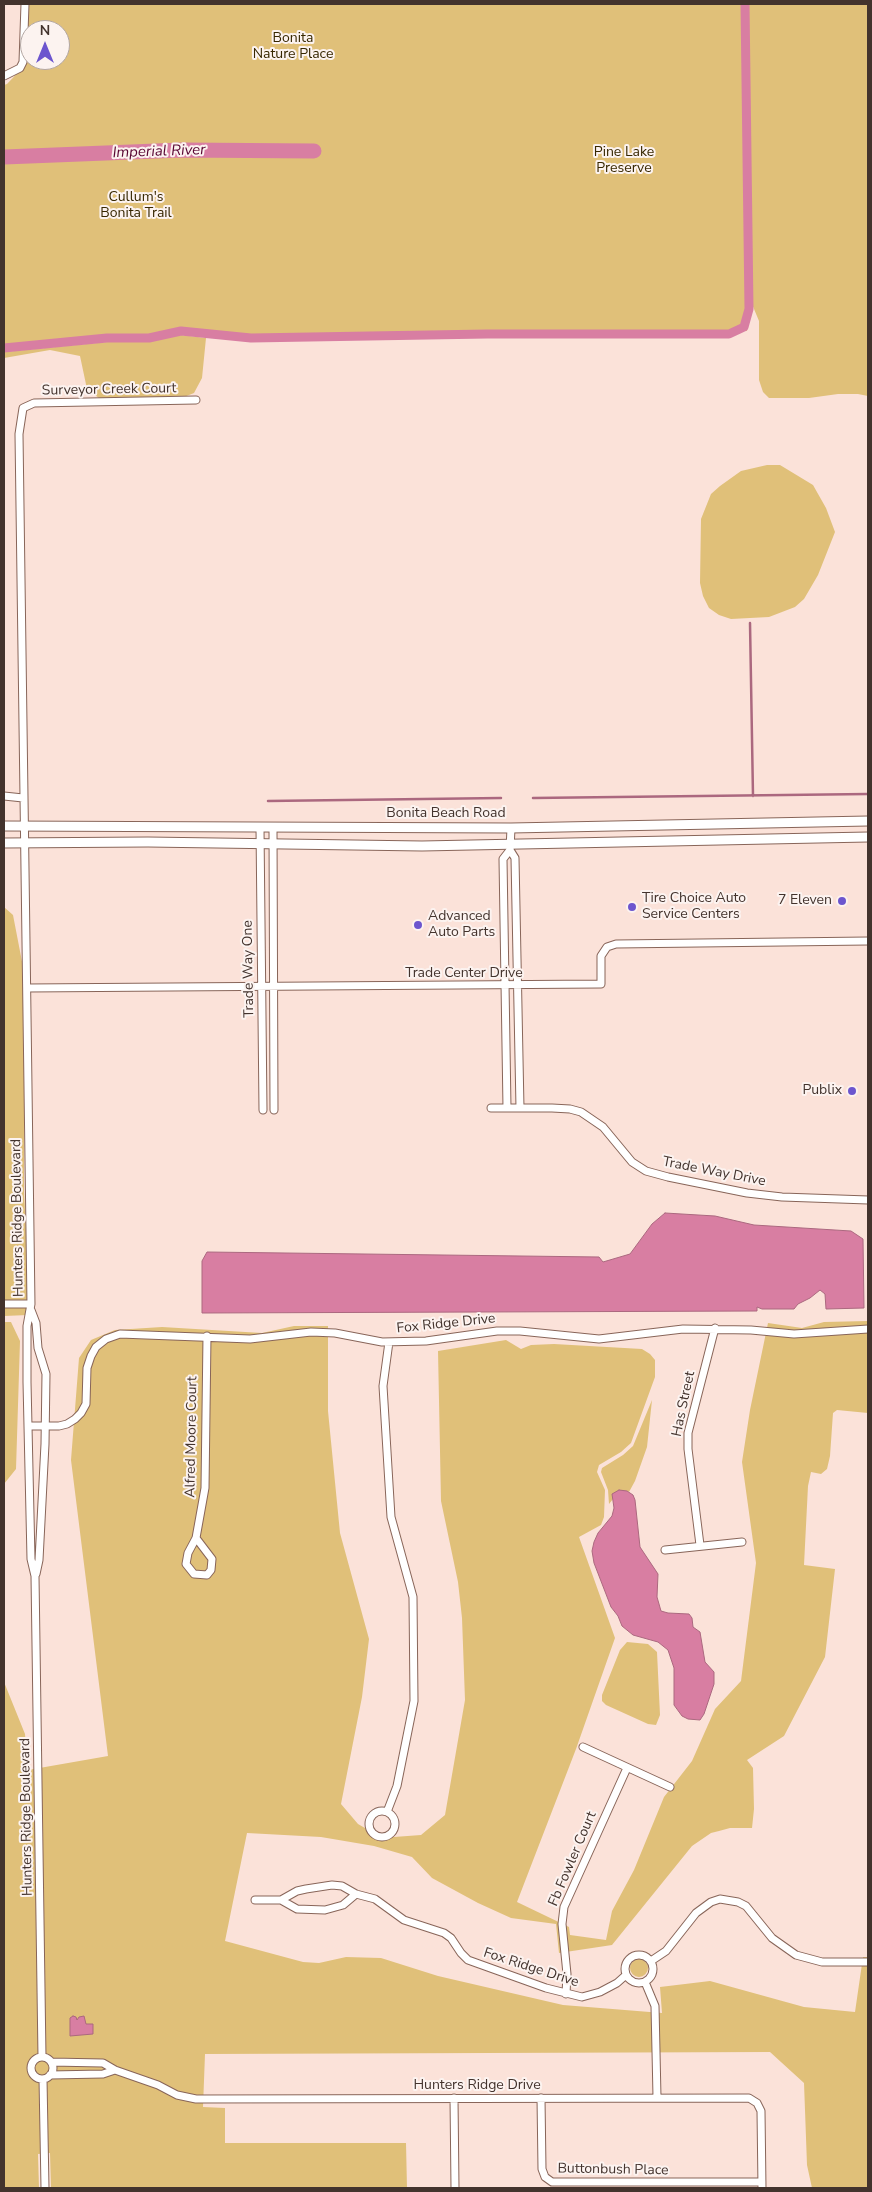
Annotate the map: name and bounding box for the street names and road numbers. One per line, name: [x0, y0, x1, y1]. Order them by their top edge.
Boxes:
street label: Surveyor Creek Court: [42, 380, 176, 400]
street label: Bonita Beach Road: [386, 806, 506, 822]
street label: Trade Way One: [240, 920, 258, 1018]
street label: Trade Center Drive: [405, 966, 523, 982]
street label: Hunters Ridge Boulevard: [8, 1139, 28, 1297]
street label: Trade Way Drive: [661, 1154, 767, 1190]
street label: Fox Ridge Drive: [396, 1310, 496, 1338]
street label: Has Street: [669, 1370, 699, 1438]
street label: Alfred Moore Court: [183, 1376, 201, 1498]
street label: Hunters Ridge Boulevard: [17, 1738, 37, 1896]
street label: Fb Fowler Court: [545, 1809, 601, 1909]
street label: Fox Ridge Drive: [481, 1945, 581, 1991]
street label: Hunters Ridge Drive: [413, 2078, 541, 2094]
street label: Buttonbush Place: [557, 2161, 669, 2179]

